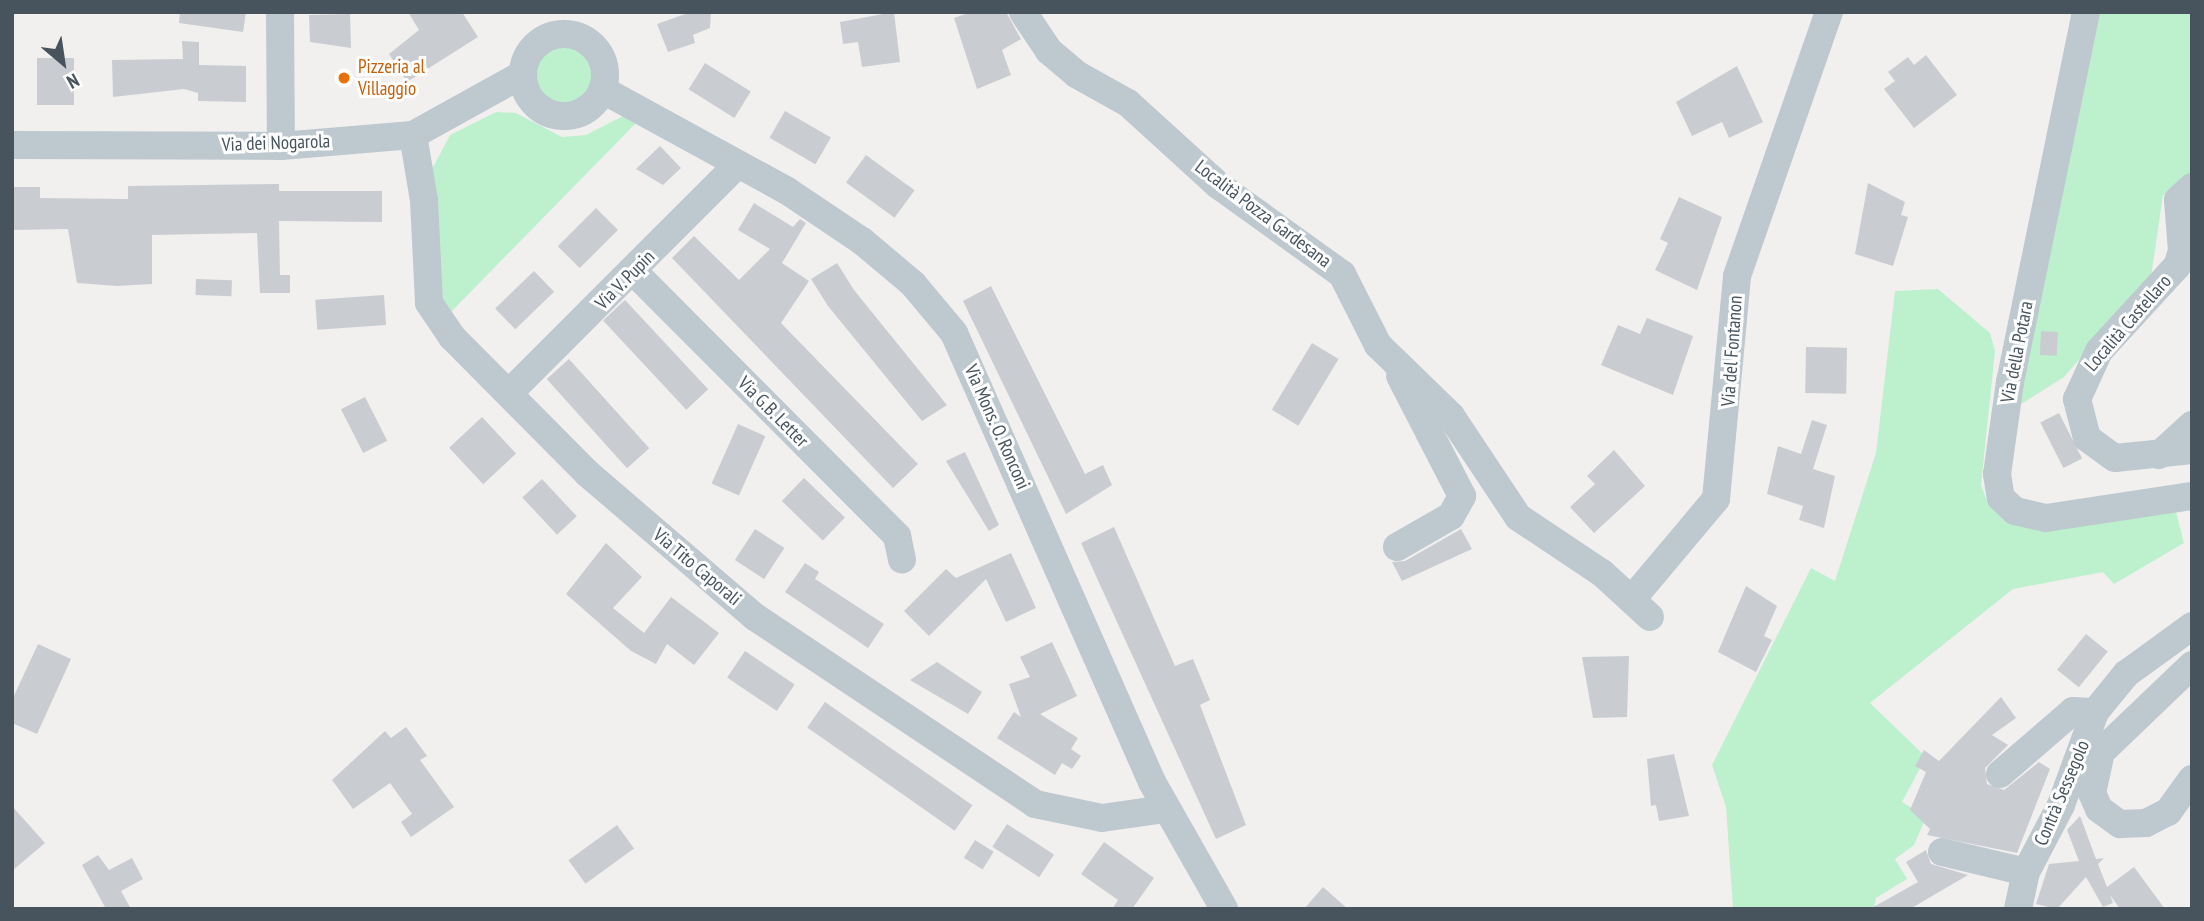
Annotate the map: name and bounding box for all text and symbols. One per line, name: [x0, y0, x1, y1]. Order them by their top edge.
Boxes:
north arrow: [28, 28, 98, 98]
place label: Pizzeria al Villaggio: [358, 56, 425, 100]
text: N: [63, 68, 83, 94]
marker: Pizzeria al Villaggio: [336, 70, 352, 86]
street label: Via dei Nogarola: [221, 130, 331, 156]
street label: Località Pozza Gardesana: [1190, 155, 1336, 273]
street label: Via V. Pupin: [590, 245, 660, 315]
street label: Località Castellaro: [2080, 270, 2176, 376]
street label: Via del Fontanon: [1717, 295, 1747, 407]
street label: Via della Potara: [1996, 299, 2038, 405]
street label: Via Mons. O. Ronconi: [959, 360, 1035, 494]
street label: Via G.B. Letter: [732, 371, 814, 453]
street label: Via Tito Caporali: [648, 523, 746, 611]
street label: Contrà Sessegolo: [2030, 737, 2094, 849]

